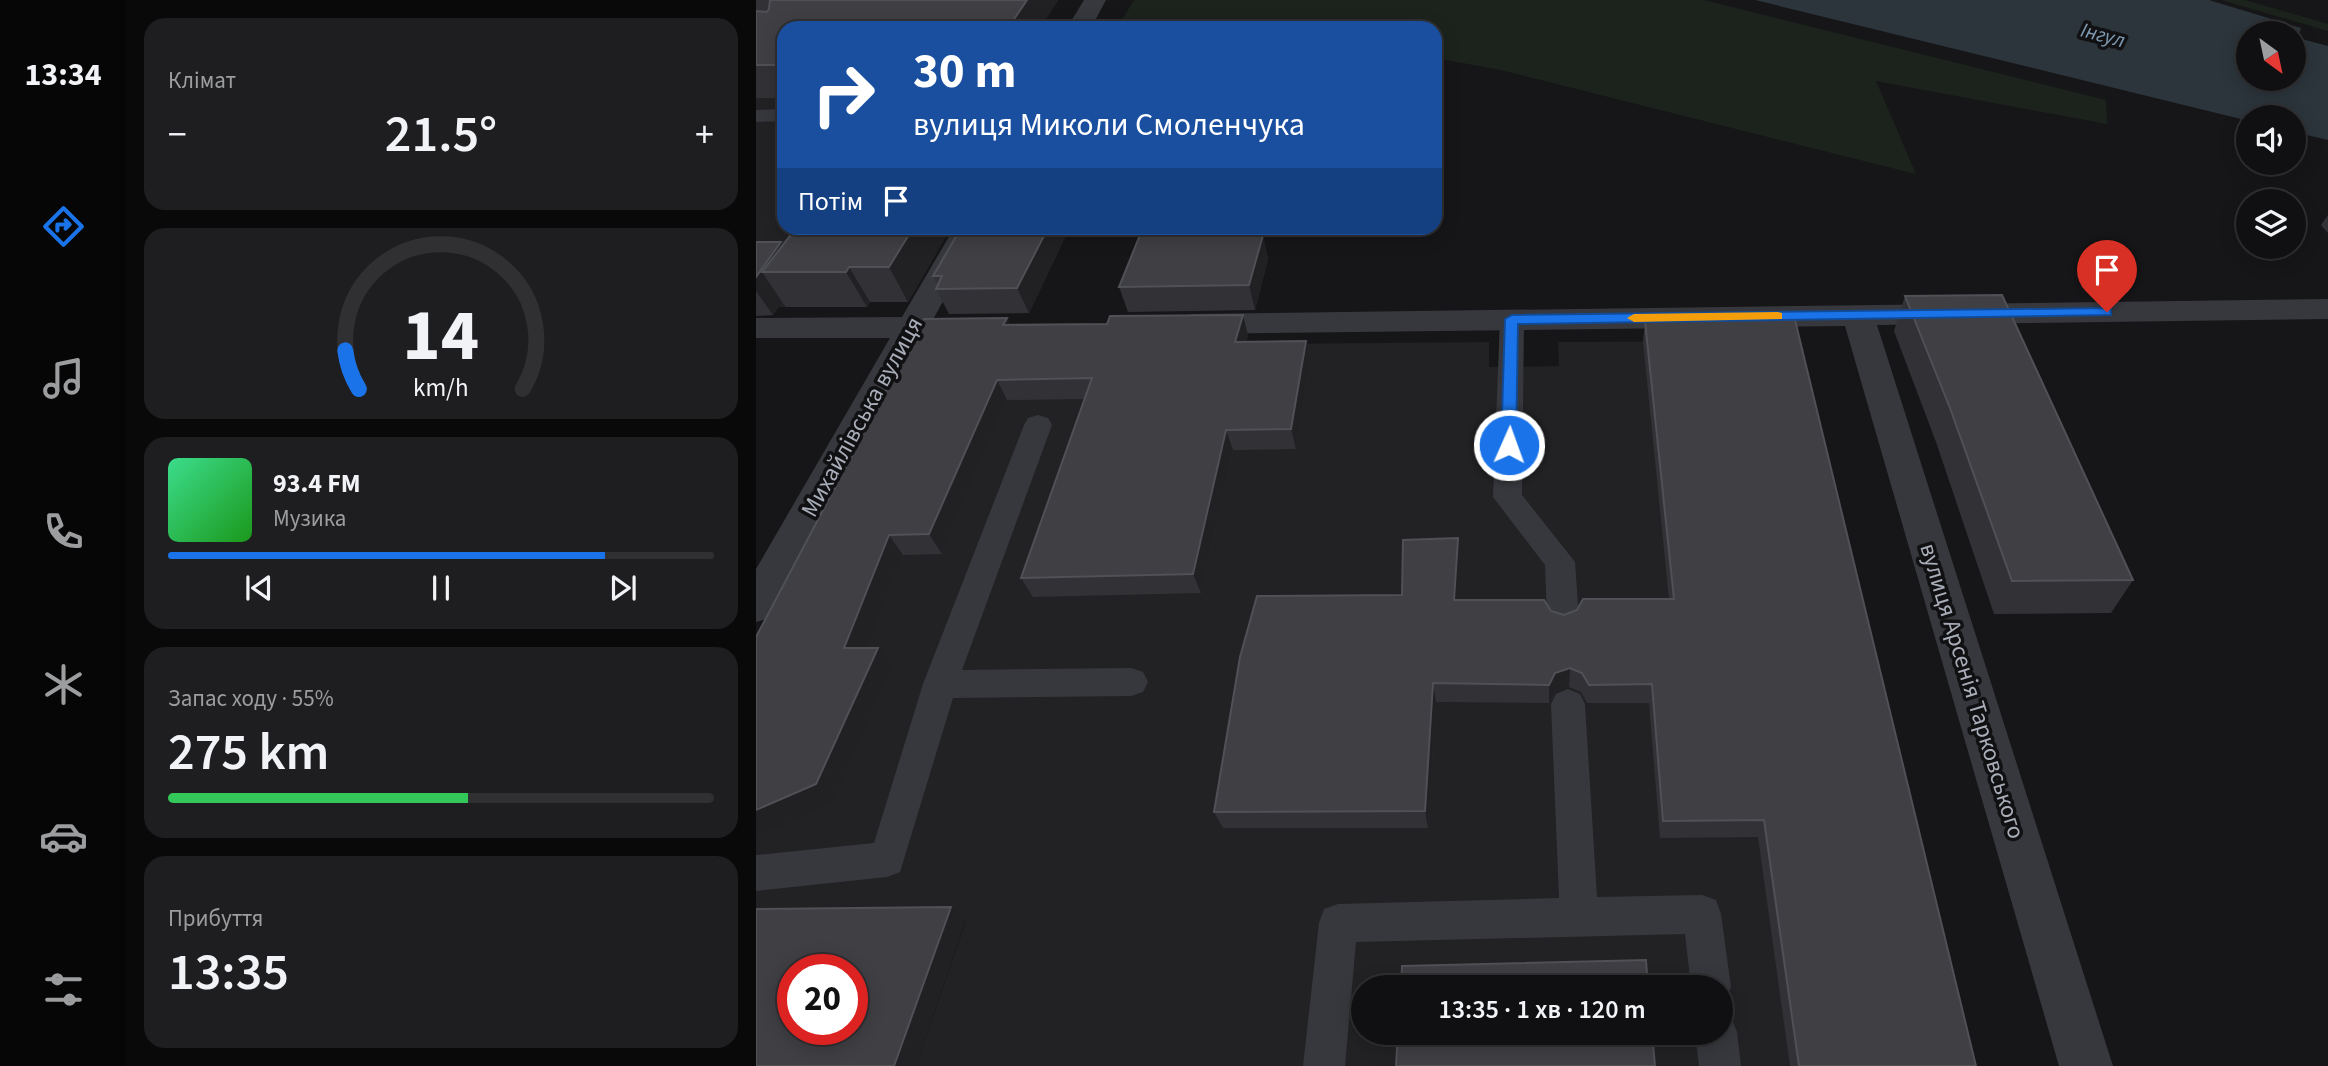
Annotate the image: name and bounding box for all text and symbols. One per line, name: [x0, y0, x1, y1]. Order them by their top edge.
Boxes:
water label: Інгул: [2077, 15, 2129, 55]
north arrow: [2236, 21, 2306, 91]
map controls: [2236, 21, 2306, 259]
text: 30 m: [913, 37, 1017, 107]
icon: right: [798, 49, 889, 140]
text: 13:34: [24, 52, 102, 98]
text: Клімат: [168, 64, 236, 97]
text: 21.5°: [385, 98, 497, 172]
text: вулиця Миколи Смоленчука: [913, 102, 1305, 148]
button: sound: [2236, 105, 2306, 175]
text: −: [168, 108, 187, 162]
text: +: [695, 108, 714, 162]
icon: arrive: [877, 182, 915, 220]
text: Потім: [798, 183, 863, 220]
button: layers: [2236, 189, 2306, 259]
icon: directions: [39, 202, 88, 251]
pin: [2077, 240, 2137, 312]
icon: arrive: [2088, 251, 2126, 289]
text: 14: [403, 285, 479, 389]
street label: Михайлівська вулиця: [792, 310, 932, 524]
icon: music: [39, 354, 88, 403]
text: km/h: [413, 370, 469, 406]
position arrow: [1472, 408, 1546, 482]
text: 93.4 FM: [273, 465, 361, 502]
text: Музика: [273, 502, 346, 535]
icon: phone: [39, 507, 88, 556]
street label: вулиця Арсенія Тарковського: [1910, 539, 2034, 843]
icon: previous: [240, 569, 278, 607]
icon: pause: [422, 569, 460, 607]
icon: next: [604, 569, 642, 607]
icon: climate: [39, 660, 88, 709]
text: Запас ходу · 55%: [168, 682, 334, 715]
text: 275 km: [168, 716, 329, 790]
icon: car: [39, 812, 88, 861]
text: Прибуття: [168, 902, 263, 935]
text: 13:35: [168, 936, 289, 1010]
speed limit sign: 20: [777, 954, 868, 1045]
icon: filters: [39, 965, 88, 1014]
text: 13:35 · 1 хв · 120 m: [1438, 991, 1646, 1028]

